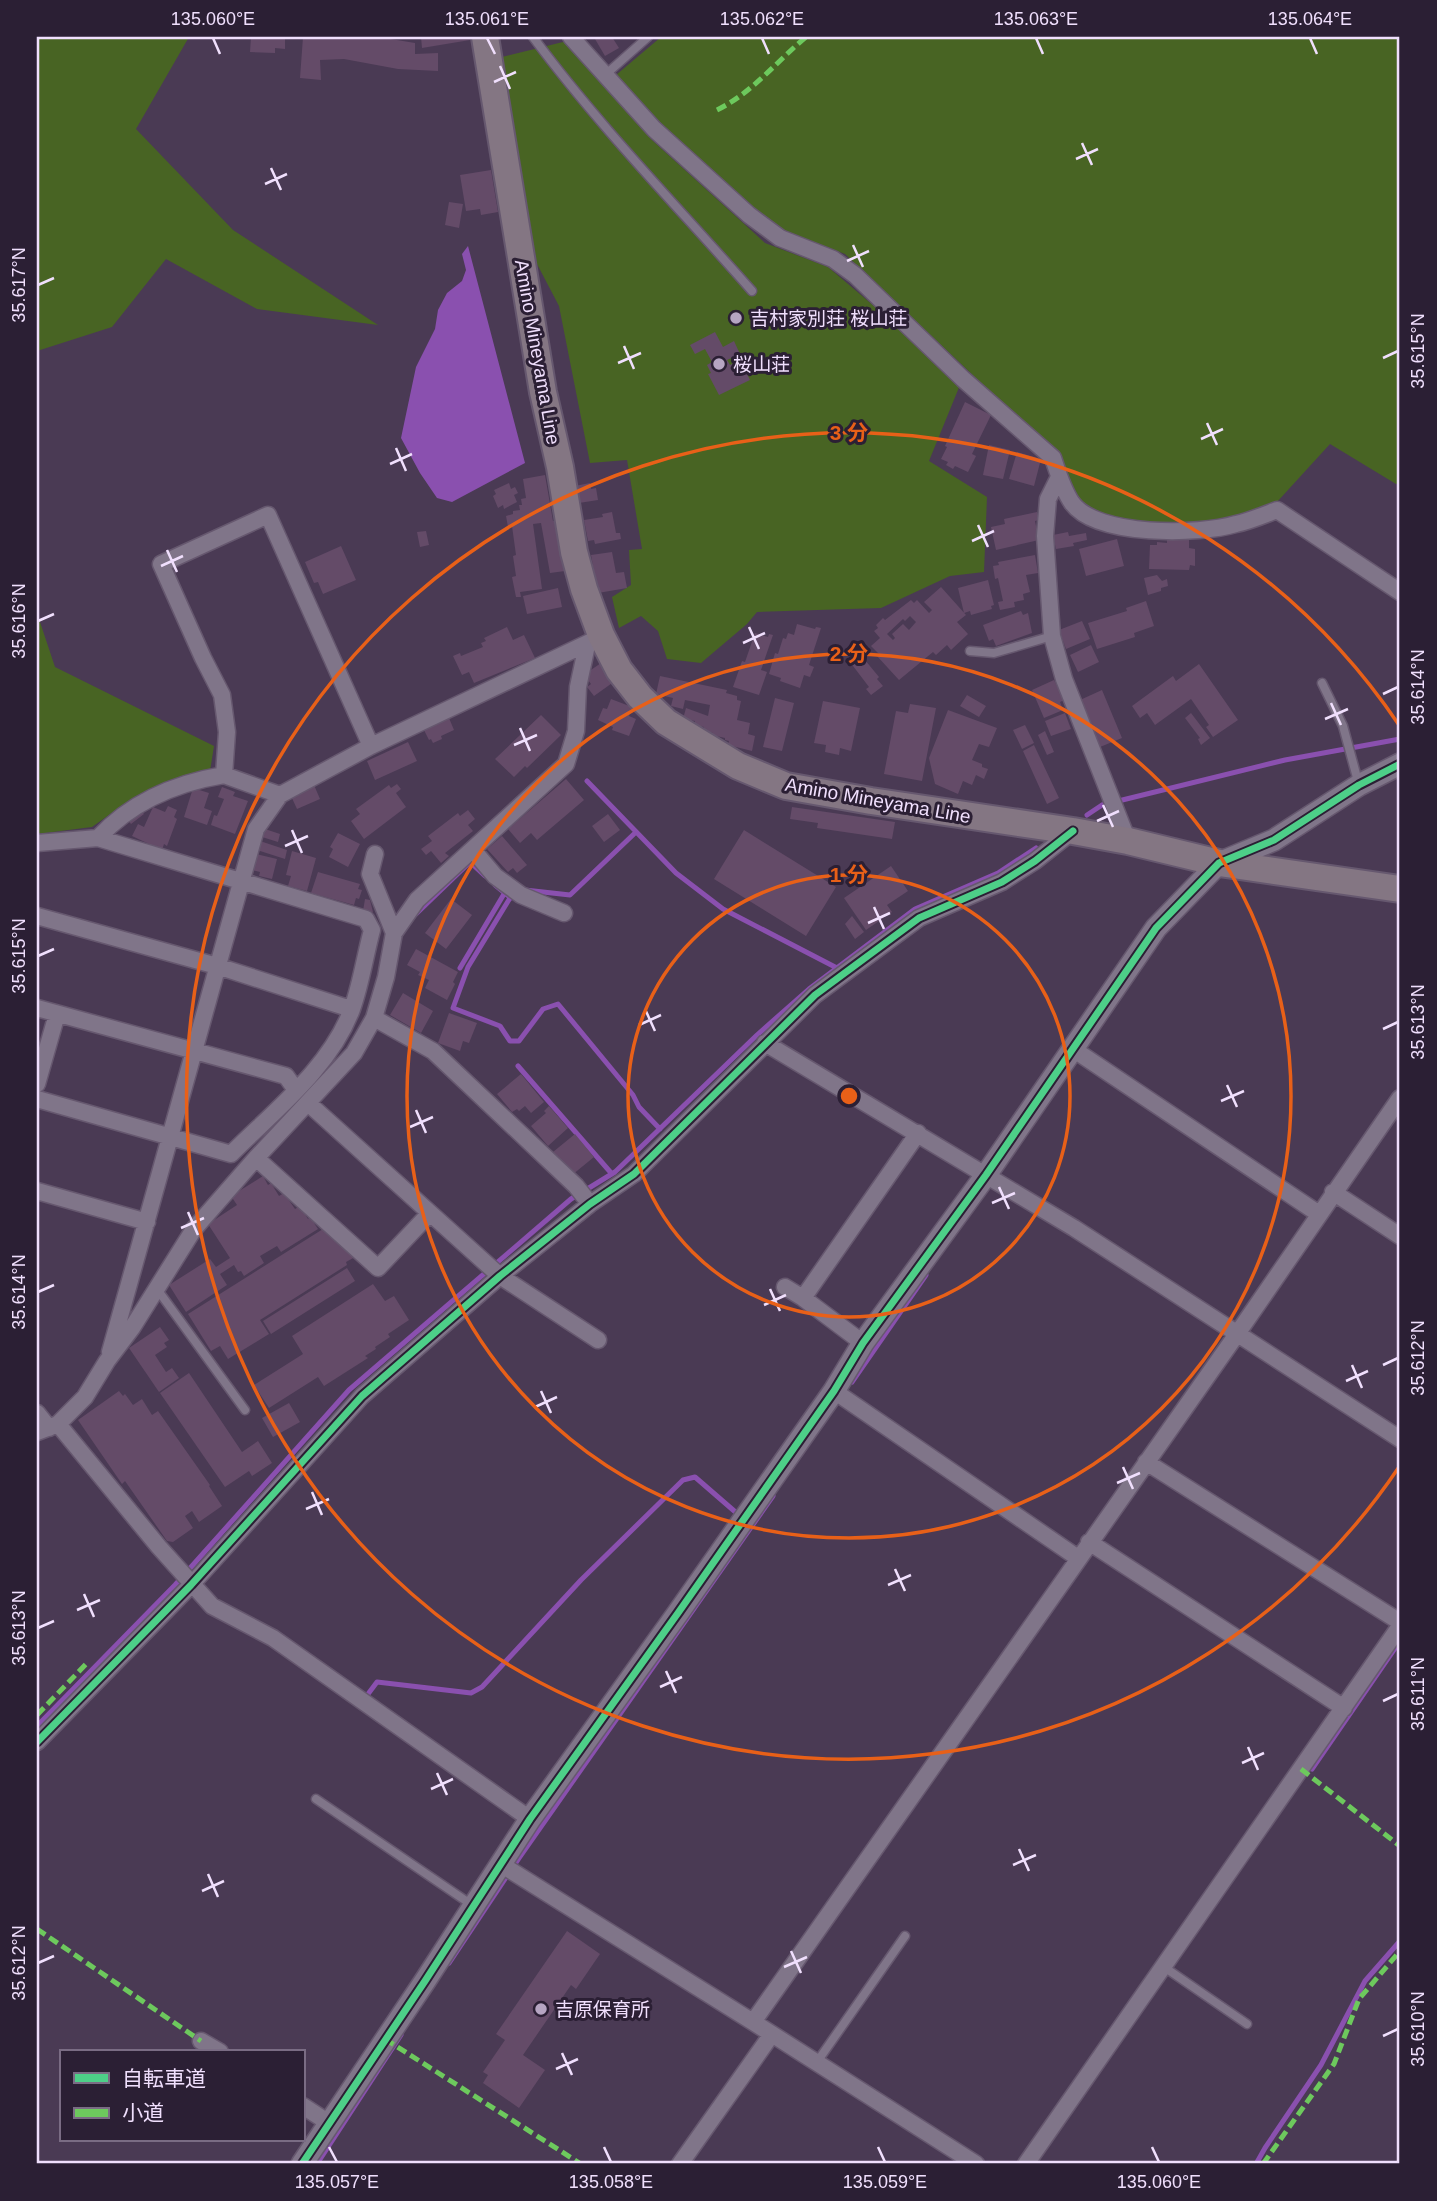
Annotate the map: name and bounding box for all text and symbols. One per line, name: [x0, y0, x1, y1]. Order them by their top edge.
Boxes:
text: 135.060°E: [171, 9, 255, 29]
text: 135.061°E: [445, 9, 529, 29]
text: 135.062°E: [720, 9, 804, 29]
text: 135.063°E: [994, 9, 1078, 29]
text: 135.064°E: [1268, 9, 1352, 29]
text: 35.617°N: [9, 247, 29, 323]
street label: Amino Mineyama Line: [511, 258, 564, 446]
place label: 吉村家別荘 桜山荘: [750, 308, 907, 329]
marker: 吉村家別荘 桜山荘: [728, 310, 744, 326]
text: 35.615°N: [1408, 313, 1428, 389]
place label: 桜山荘: [733, 354, 790, 375]
marker: 桜山荘: [711, 356, 727, 372]
text: 3 分: [830, 421, 868, 444]
text: 35.616°N: [9, 583, 29, 659]
text: 2 分: [830, 642, 868, 665]
text: 35.614°N: [1408, 649, 1428, 725]
street label: Amino Mineyama Line: [784, 774, 972, 827]
text: 1 分: [830, 863, 868, 886]
text: 35.615°N: [9, 918, 29, 994]
text: 35.613°N: [1408, 984, 1428, 1060]
centre of rings: [837, 1084, 861, 1108]
text: 35.614°N: [9, 1254, 29, 1330]
text: 35.612°N: [1408, 1320, 1428, 1396]
text: 35.613°N: [9, 1590, 29, 1666]
text: 35.611°N: [1408, 1657, 1428, 1731]
text: 35.612°N: [9, 1925, 29, 2001]
text: 35.610°N: [1408, 1991, 1428, 2067]
place label: 吉原保育所: [555, 1999, 650, 2020]
marker: 吉原保育所: [533, 2001, 549, 2017]
legend: [60, 2050, 304, 2142]
text: 自転車道: [122, 2067, 206, 2090]
text: 小道: [122, 2101, 164, 2124]
text: 135.057°E: [295, 2172, 379, 2192]
text: 135.058°E: [569, 2172, 653, 2192]
text: 135.059°E: [843, 2172, 927, 2192]
text: 135.060°E: [1117, 2172, 1201, 2192]

